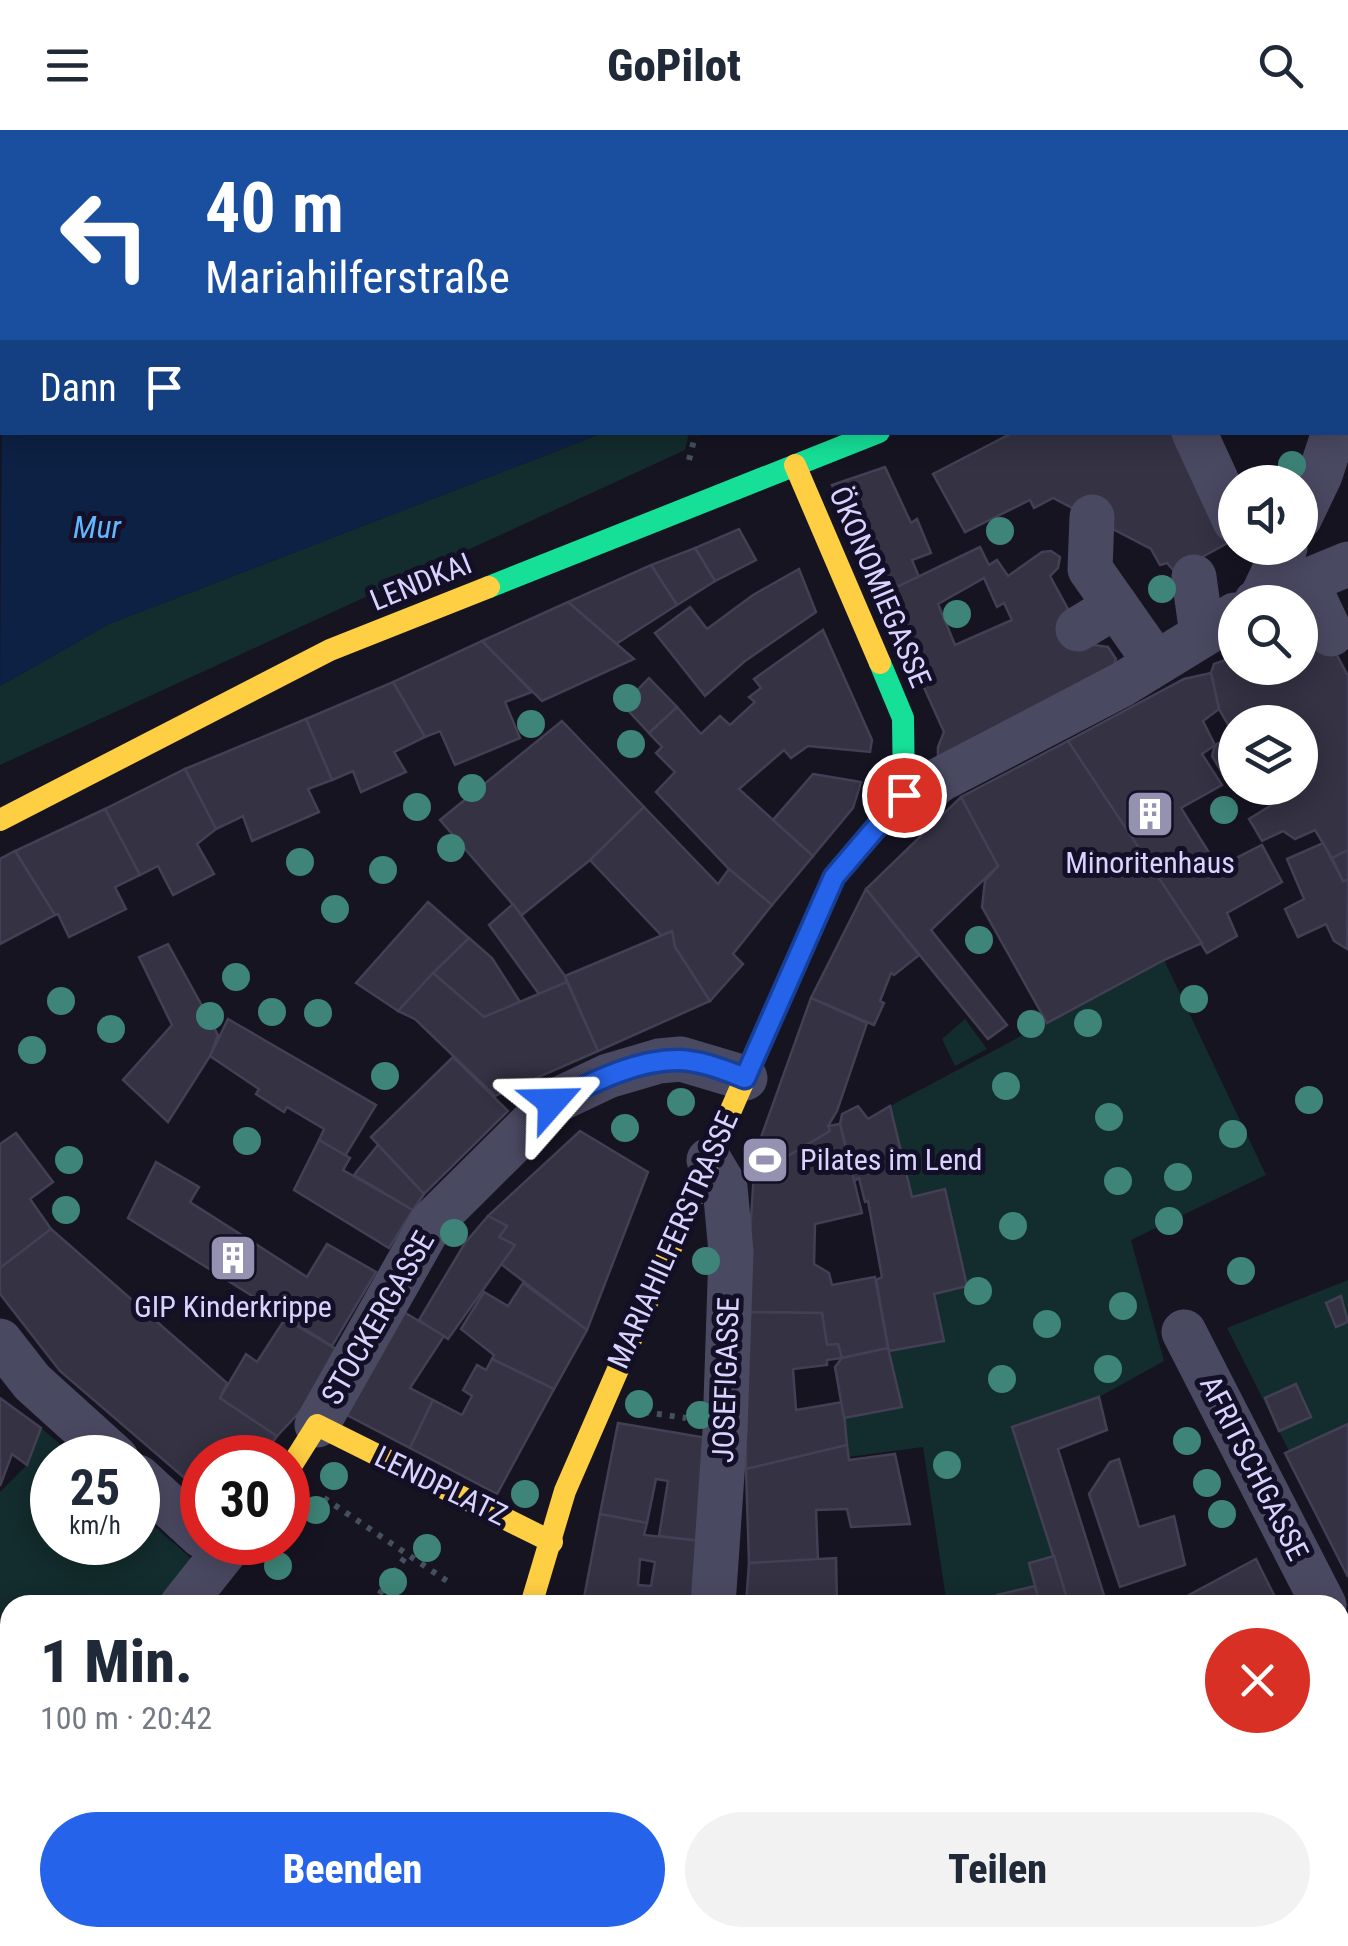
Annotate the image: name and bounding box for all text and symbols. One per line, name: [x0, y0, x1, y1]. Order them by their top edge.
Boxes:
icon: menu: [40, 38, 95, 93]
icon: search: [1253, 38, 1308, 93]
text: GoPilot: [607, 39, 741, 92]
text: 40 m: [205, 167, 344, 249]
icon: left: [40, 170, 170, 300]
text: Mariahilferstraße: [205, 251, 510, 304]
icon: arrive: [137, 360, 192, 415]
text: Dann: [40, 366, 117, 410]
map controls: [1218, 465, 1318, 805]
button: sound: [1218, 465, 1318, 565]
street label: ÖKONOMIEGASSE: [822, 481, 939, 692]
water label: Mur: [73, 508, 123, 546]
street label: LENDKAI: [365, 545, 477, 618]
button: search: [1218, 585, 1318, 685]
button: layers: [1218, 705, 1318, 805]
pin: [862, 753, 947, 838]
icon: arrive: [877, 768, 932, 823]
building icon: Minoritenhaus: [1124, 788, 1176, 840]
place label: Minoritenhaus: [1065, 845, 1235, 880]
position arrow: [500, 1050, 604, 1154]
street label: MARIAHILFERSTRASSE: [600, 1106, 745, 1374]
sports icon: Pilates im Lend: [739, 1134, 791, 1186]
place label: Pilates im Lend: [800, 1142, 982, 1177]
street label: STOCKERGASSE: [314, 1225, 441, 1411]
building icon: GIP Kinderkrippe: [207, 1232, 259, 1284]
place label: GIP Kinderkrippe: [134, 1289, 332, 1324]
street label: JOSEFIGASSE: [705, 1296, 746, 1464]
street label: AFRITSCHGASSE: [1193, 1370, 1316, 1566]
speed limit sign: 30: [180, 1435, 310, 1565]
street label: LENDPLATZ: [369, 1439, 513, 1533]
text: 25: [70, 1459, 120, 1517]
text: km/h: [69, 1511, 121, 1540]
text: 1 Min.: [40, 1626, 193, 1697]
button: close: [1205, 1628, 1310, 1733]
text: 100 m · 20:42: [40, 1699, 212, 1737]
button: Beenden: [40, 1812, 665, 1927]
button: Teilen: [685, 1812, 1310, 1927]

